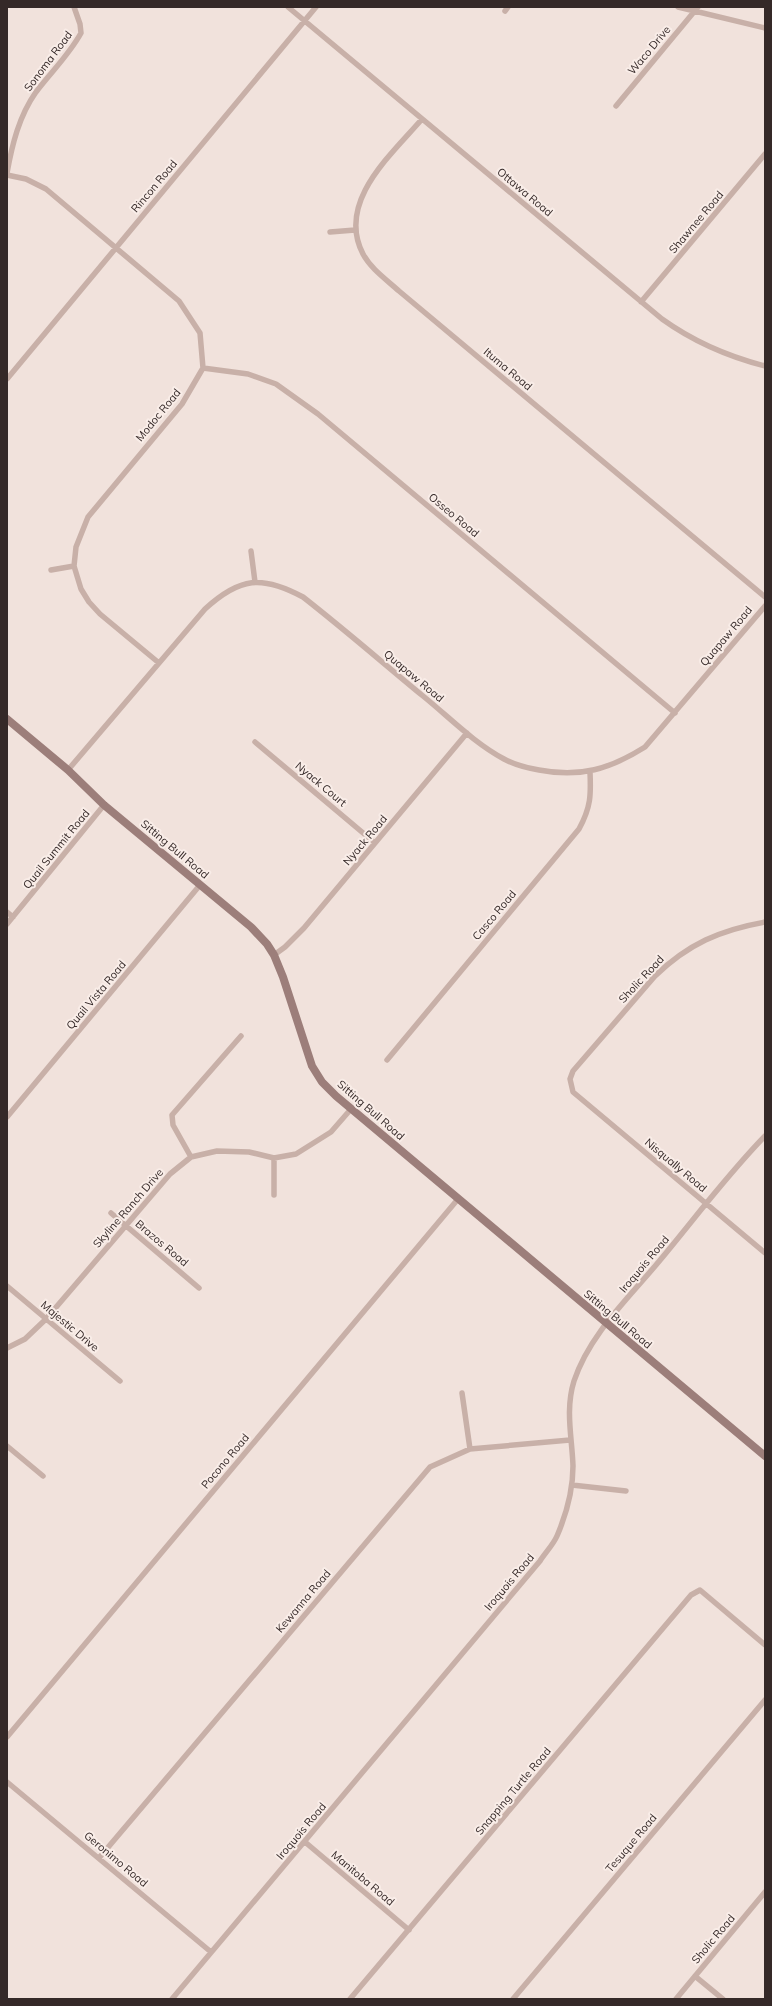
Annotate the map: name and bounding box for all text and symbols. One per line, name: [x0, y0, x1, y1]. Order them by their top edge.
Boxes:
street label: Waco Drive: [625, 23, 673, 77]
street label: Sonoma Road: [21, 28, 75, 94]
street label: Rincon Road: [128, 157, 180, 215]
street label: Ottawa Road: [494, 165, 556, 219]
street label: Shawnee Road: [666, 188, 726, 256]
street label: Ituma Road: [481, 345, 535, 393]
street label: Modoc Road: [132, 386, 184, 444]
street label: Osseo Road: [426, 490, 482, 540]
street label: Quapaw Road: [697, 603, 755, 669]
street label: Quapaw Road: [381, 647, 447, 705]
street label: Nyack Court: [293, 759, 350, 810]
street label: Quail Summit Road: [20, 806, 92, 892]
street label: Nyack Road: [340, 812, 390, 868]
street label: Sitting Bull Road: [138, 816, 212, 882]
street label: Casco Road: [469, 887, 519, 943]
street label: Sholic Road: [615, 952, 667, 1006]
street label: Quail Vista Road: [63, 958, 129, 1032]
street label: Sitting Bull Road: [335, 1077, 407, 1143]
street label: Nisqually Road: [642, 1135, 710, 1195]
street label: Skyline Ranch Drive: [90, 1165, 166, 1251]
street label: Brazos Road: [133, 1217, 191, 1269]
street label: Iroquois Road: [616, 1233, 672, 1295]
street label: Sitting Bull Road: [581, 1286, 655, 1352]
street label: Majestic Drive: [38, 1298, 102, 1354]
street label: Pocono Road: [198, 1431, 252, 1491]
street label: Iroquois Road: [481, 1551, 537, 1613]
street label: Kewanna Road: [273, 1567, 333, 1635]
street label: Snapping Turtle Road: [472, 1744, 554, 1838]
street label: Iroquois Road: [273, 1800, 329, 1862]
street label: Tesuque Road: [602, 1811, 660, 1875]
street label: Geronimo Road: [81, 1828, 151, 1890]
street label: Manitoba Road: [329, 1847, 397, 1909]
street label: Sholic Road: [688, 1911, 738, 1967]

